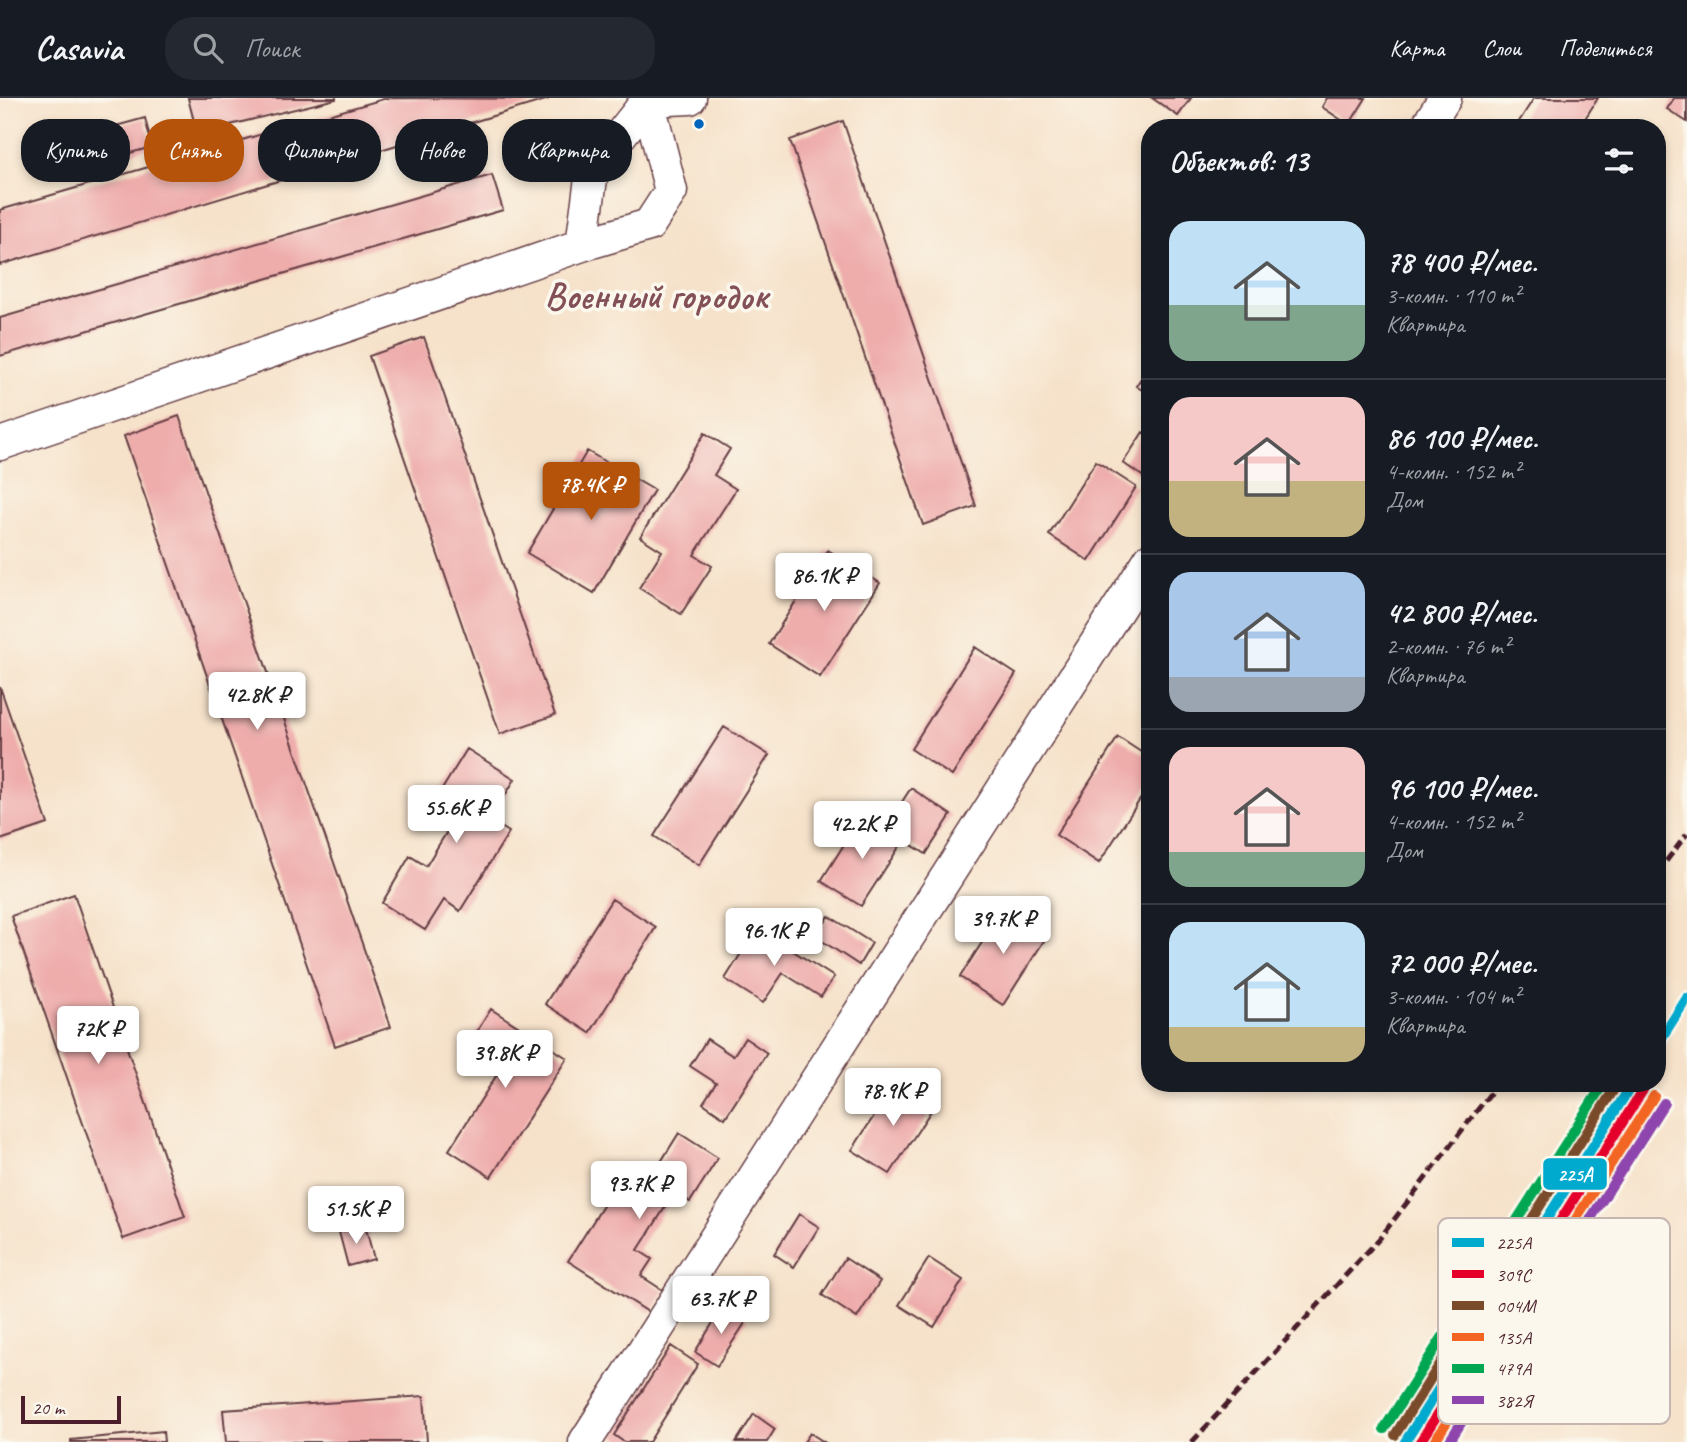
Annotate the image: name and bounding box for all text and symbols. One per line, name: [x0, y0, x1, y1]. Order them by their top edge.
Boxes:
search box: [165, 17, 655, 80]
text: Casavia: [35, 27, 123, 69]
icon: search: [189, 29, 227, 67]
text: Поиск: [245, 32, 300, 65]
text: Карта: [1390, 33, 1444, 63]
text: Слои: [1482, 33, 1521, 63]
text: Поделиться: [1559, 33, 1652, 63]
unlabelled marker: [692, 117, 706, 131]
chip: Купить: [21, 119, 130, 182]
chip: Снять: [144, 119, 244, 182]
chip: Фильтры: [258, 119, 381, 182]
chip: Новое: [395, 119, 488, 182]
chip: Квартира: [502, 119, 632, 182]
text: Объектов: 13: [1169, 142, 1308, 180]
icon: filters: [1600, 142, 1638, 180]
text: 78 400 ₽/мес.: [1386, 243, 1537, 281]
icon: home: [1225, 249, 1309, 333]
district label: Военный городок: [545, 272, 771, 319]
text: 3-комн. · 110 m²: [1386, 281, 1520, 310]
text: Квартира: [1386, 310, 1464, 339]
text: 86 100 ₽/мес.: [1386, 419, 1538, 457]
icon: home: [1225, 425, 1309, 509]
text: 4-комн. · 152 m²: [1386, 457, 1520, 486]
pin: 78.4K ₽: [526, 462, 656, 522]
text: 78.4K ₽: [559, 470, 623, 499]
text: Дом: [1386, 486, 1423, 515]
pin: 86.1K ₽: [759, 554, 889, 613]
text: 86.1K ₽: [791, 561, 857, 590]
text: 42 800 ₽/мес.: [1386, 594, 1537, 632]
icon: home: [1225, 600, 1309, 684]
text: 2-комн. · 76 m²: [1386, 632, 1510, 661]
text: Квартира: [1386, 661, 1464, 690]
pin: 42.8K ₽: [192, 672, 322, 732]
text: 42.8K ₽: [225, 680, 289, 709]
text: 96 100 ₽/мес.: [1386, 769, 1537, 807]
icon: home: [1225, 775, 1309, 859]
pin: 55.6K ₽: [391, 786, 521, 845]
text: 55.6K ₽: [424, 793, 488, 822]
pin: 42.2K ₽: [797, 802, 927, 861]
text: 4-комн. · 152 m²: [1386, 807, 1520, 836]
text: 42.2K ₽: [830, 809, 894, 838]
text: Дом: [1386, 836, 1423, 865]
pin: 39.7K ₽: [938, 896, 1068, 956]
text: 39.7K ₽: [971, 904, 1035, 933]
pin: 96.1K ₽: [709, 908, 839, 968]
text: 96.1K ₽: [742, 916, 806, 945]
text: 72 000 ₽/мес.: [1386, 944, 1537, 982]
icon: home: [1225, 950, 1309, 1034]
text: 3-комн. · 104 m²: [1386, 982, 1520, 1011]
pin: 72K ₽: [49, 1006, 147, 1066]
text: Квартира: [1386, 1011, 1464, 1040]
text: 72K ₽: [73, 1014, 123, 1043]
pin: 39.8K ₽: [440, 1030, 570, 1090]
text: 39.8K ₽: [473, 1038, 537, 1067]
pin: 78.9K ₽: [828, 1068, 958, 1128]
text: 78.9K ₽: [861, 1076, 925, 1105]
line badge: 225А: [1542, 1157, 1608, 1191]
pin: 93.7K ₽: [574, 1162, 704, 1221]
text: 225А: [1557, 1163, 1594, 1187]
text: 93.7K ₽: [607, 1169, 671, 1198]
pin: 51.5K ₽: [291, 1186, 421, 1246]
text: 51.5K ₽: [324, 1194, 388, 1223]
legend: [1438, 1218, 1670, 1424]
text: 225А: [1496, 1231, 1533, 1255]
text: 309С: [1496, 1263, 1533, 1287]
pin: 63.7K ₽: [656, 1276, 786, 1336]
text: 63.7K ₽: [688, 1284, 754, 1313]
text: 004М: [1496, 1294, 1538, 1318]
text: 135А: [1496, 1326, 1533, 1350]
text: 479А: [1496, 1357, 1533, 1381]
text: 382Я: [1496, 1389, 1535, 1413]
scale bar: [21, 1393, 121, 1425]
text: 20 m: [32, 1396, 64, 1420]

